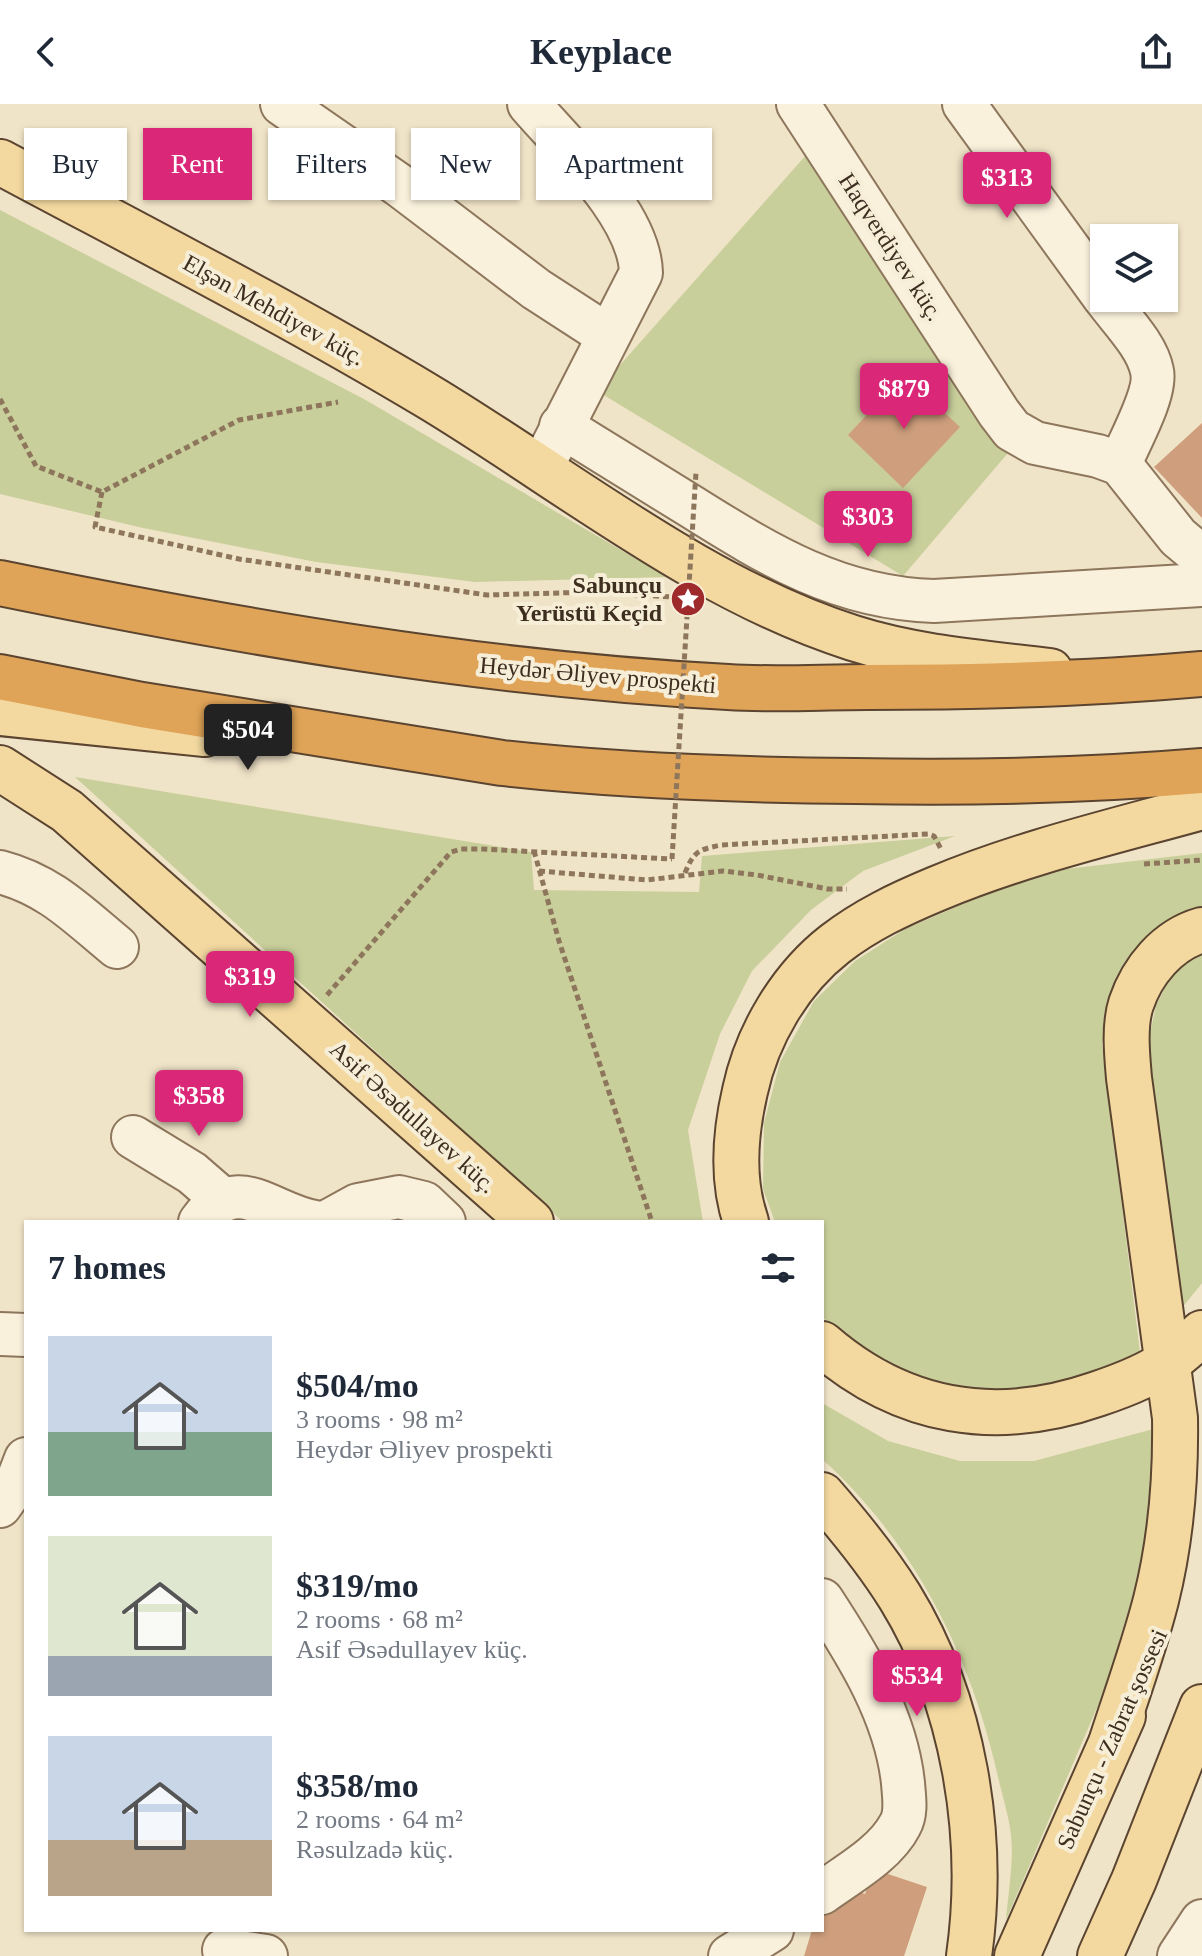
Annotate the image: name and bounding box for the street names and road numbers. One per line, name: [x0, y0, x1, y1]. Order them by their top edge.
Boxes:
street label: Haqverdiyev küç.: [834, 168, 948, 326]
street label: Elşən Mehdiyev küç.: [179, 249, 369, 371]
street label: Heydər Əliyev prospekti: [479, 652, 718, 698]
street label: Asif Əsədullayev küç.: [325, 1036, 501, 1198]
street label: Sabunçu - Zabrat şossesi: [1052, 1625, 1172, 1853]

